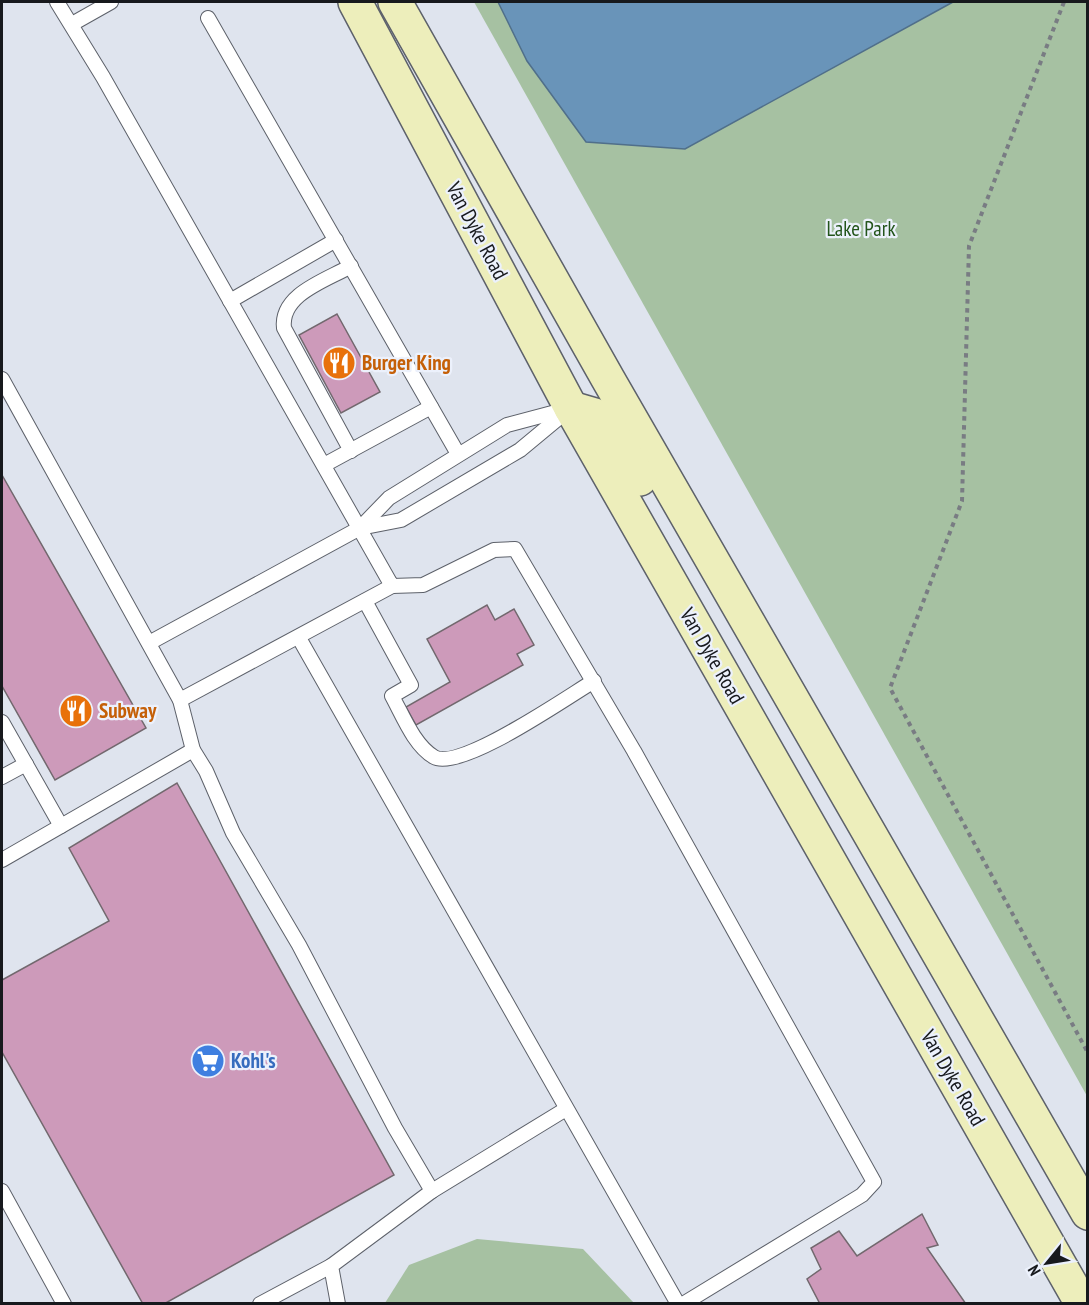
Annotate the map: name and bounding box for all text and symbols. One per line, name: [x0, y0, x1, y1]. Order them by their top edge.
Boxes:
street label: Van Dyke Road: [440, 177, 514, 284]
park label: Lake Park: [826, 215, 896, 242]
restaurant icon: Burger King: [321, 345, 357, 381]
place label: Burger King: [362, 349, 451, 376]
street label: Van Dyke Road: [674, 602, 751, 709]
restaurant icon: Subway: [58, 693, 94, 729]
place label: Subway: [99, 697, 157, 724]
street label: Van Dyke Road: [915, 1024, 992, 1131]
supermarket icon: Kohl's: [190, 1043, 226, 1079]
place label: Kohl's: [231, 1047, 276, 1074]
north arrow: [1017, 1233, 1077, 1293]
text: N: [1023, 1262, 1045, 1279]

